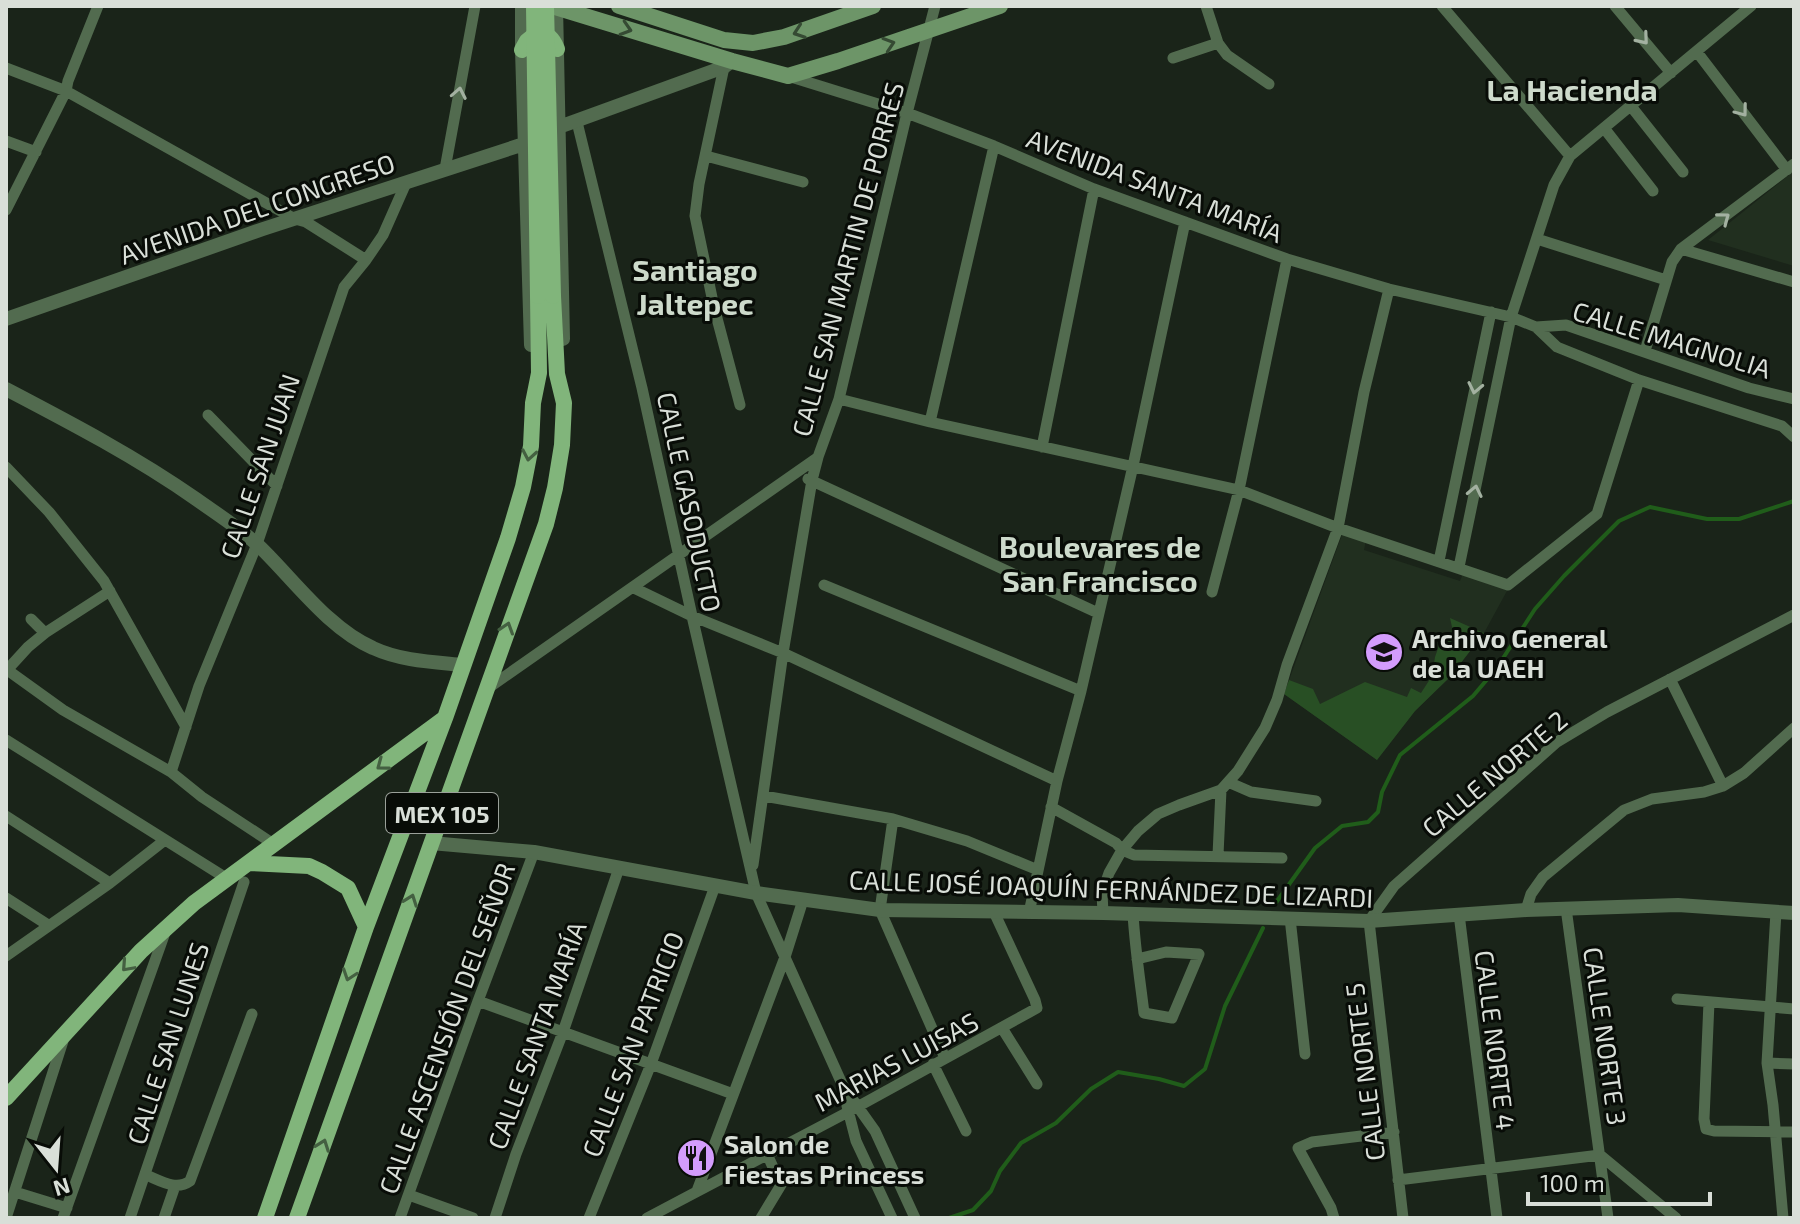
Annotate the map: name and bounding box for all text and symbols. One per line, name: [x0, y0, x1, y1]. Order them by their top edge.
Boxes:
one-way arrow: [619, 20, 633, 36]
one-way arrow: [793, 22, 807, 38]
one-way arrow: [1633, 30, 1648, 45]
one-way arrow: [882, 38, 896, 54]
district label: La Hacienda: [1487, 71, 1658, 107]
street label: CALLE SAN MARTIN DE PORRES: [785, 79, 909, 439]
one-way arrow: [450, 86, 467, 100]
one-way arrow: [1732, 102, 1746, 117]
street label: AVENIDA SANTA MARÍA: [1023, 122, 1287, 248]
street label: AVENIDA DEL CONGRESO: [115, 146, 399, 270]
one-way arrow: [1715, 213, 1729, 227]
district label: Santiago Jaltepec: [632, 251, 758, 321]
street label: CALLE MAGNOLIA: [1569, 294, 1775, 384]
street label: CALLE SAN JUAN: [213, 370, 305, 562]
one-way arrow: [1467, 381, 1484, 395]
street label: CALLE GASODUCTO: [652, 389, 728, 615]
one-way arrow: [521, 448, 538, 461]
one-way arrow: [1466, 485, 1483, 498]
district label: Boulevares de San Francisco: [999, 528, 1201, 598]
one-way arrow: [498, 622, 514, 636]
place label: Archivo General de la UAEH: [1412, 622, 1608, 683]
school or university icon: Archivo General de la UAEH: [1363, 631, 1405, 673]
street label: CALLE NORTE 2: [1415, 703, 1573, 843]
one-way arrow: [376, 755, 391, 770]
road number: MEX 105: [386, 793, 498, 833]
street label: CALLE ASCENSIÓN DEL SEÑOR: [372, 858, 520, 1198]
street label: CALLE JOSÉ JOAQUÍN FERNÁNDEZ DE LIZARDI: [848, 863, 1374, 913]
one-way arrow: [401, 894, 417, 908]
street label: CALLE SANTA MARÍA: [480, 917, 592, 1153]
street label: CALLE SAN PATRICIO: [575, 927, 689, 1161]
street label: CALLE SAN LUNES: [120, 938, 214, 1148]
street label: CALLE NORTE 3: [1578, 945, 1634, 1127]
street label: CALLE NORTE 4: [1470, 948, 1522, 1132]
one-way arrow: [123, 957, 137, 972]
one-way arrow: [343, 967, 359, 981]
street label: CALLE NORTE 5: [1338, 981, 1390, 1163]
street label: MARIAS LUISAS: [809, 1005, 983, 1117]
north arrow: [16, 1128, 96, 1208]
place label: Salon de Fiestas Princess: [724, 1128, 924, 1189]
restaurant icon: Salon de Fiestas Princess: [675, 1137, 717, 1179]
one-way arrow: [313, 1138, 330, 1152]
scale bar: [1528, 1156, 1710, 1206]
text: 100 m: [1540, 1168, 1605, 1197]
text: N: [51, 1173, 74, 1203]

